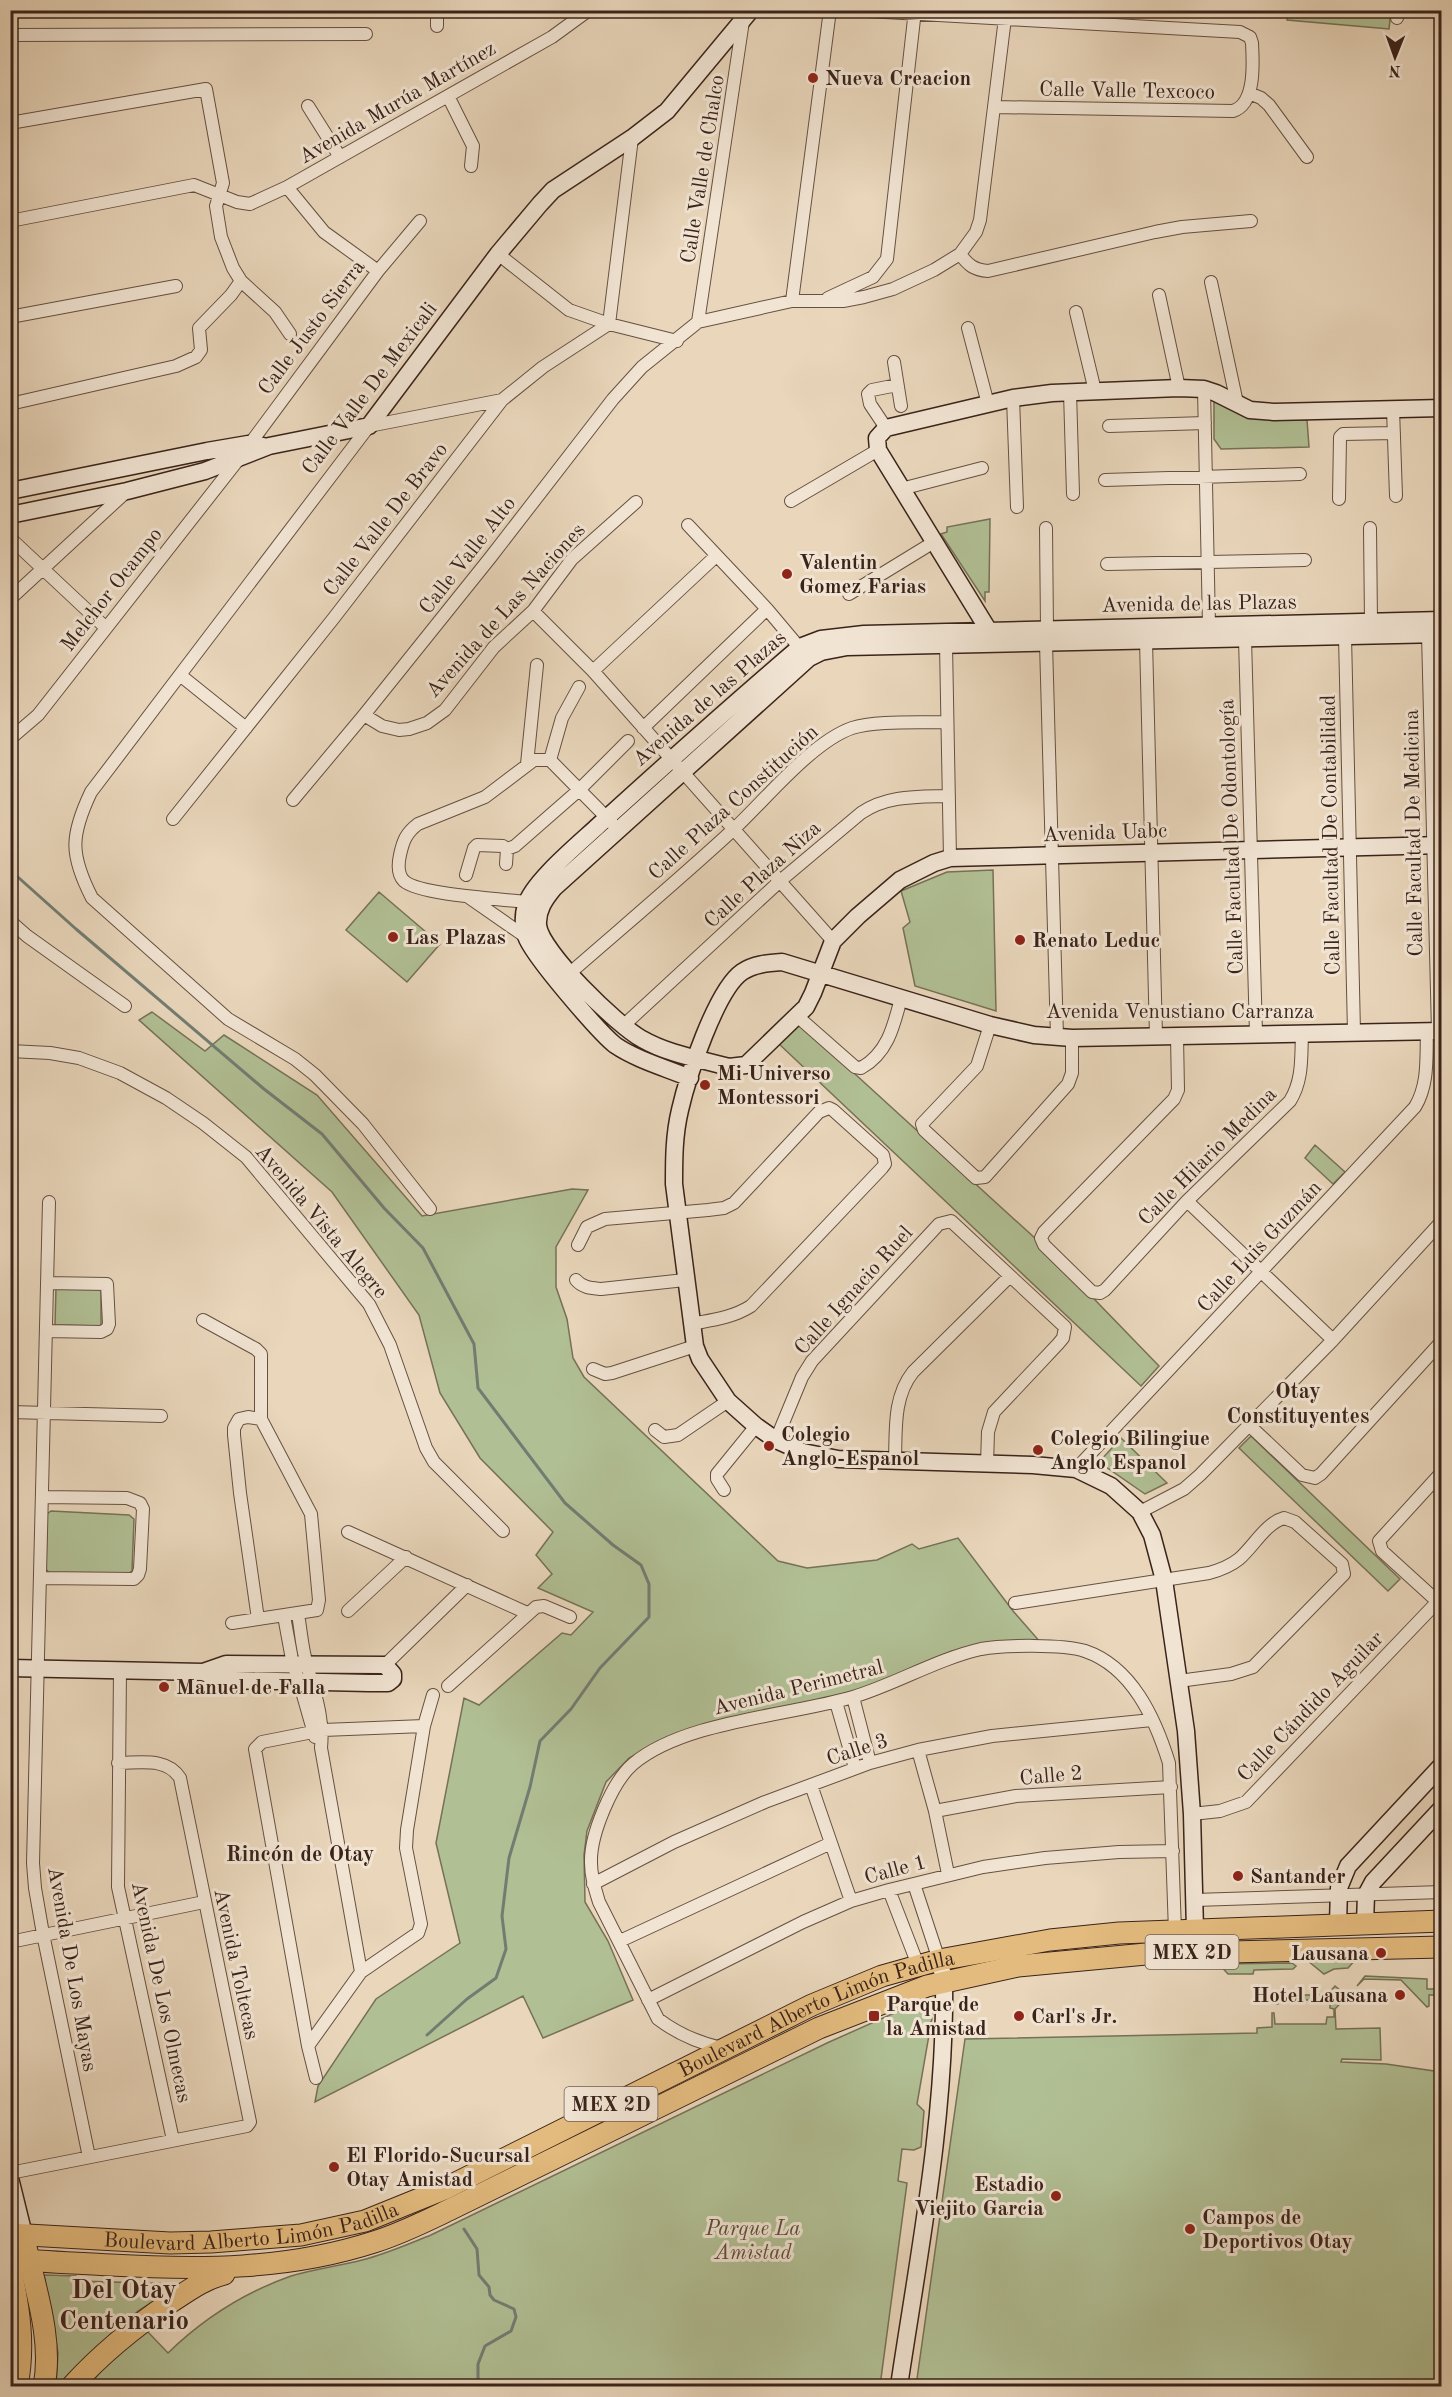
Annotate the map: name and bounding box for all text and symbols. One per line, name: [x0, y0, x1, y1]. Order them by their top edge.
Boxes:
north arrow: [1365, 27, 1425, 87]
street label: Avenida Murúa Martínez: [296, 38, 500, 168]
text: N: [1388, 62, 1401, 78]
place label: Nueva Creacion: [825, 69, 971, 90]
marker: Nueva Creacion: [806, 71, 820, 85]
street label: Calle Valle de Chalco: [678, 73, 729, 265]
street label: Calle Valle Texcoco: [1039, 79, 1215, 104]
street label: Calle Justo Sierra: [255, 257, 370, 399]
street label: Calle Valle De Mexicali: [299, 299, 442, 479]
street label: Calle Valle De Bravo: [320, 439, 452, 601]
street label: Calle Valle Alto: [416, 493, 520, 619]
street label: Avenida de Las Naciones: [423, 520, 590, 702]
street label: Melchor Ocampo: [58, 524, 167, 656]
place label: Valentin Gomez Farias: [799, 553, 926, 598]
marker: Valentin Gomez Farias: [780, 567, 794, 581]
street label: Avenida de las Plazas: [1101, 592, 1297, 617]
street label: Avenida de las Plazas: [629, 627, 791, 771]
street label: Calle Facultad De Contabilidad: [1319, 694, 1344, 975]
street label: Calle Facultad De Odontología: [1217, 699, 1248, 975]
street label: Calle Facultad De Medicina: [1402, 709, 1427, 957]
street label: Calle Plaza Constitución: [645, 722, 823, 885]
street label: Calle Plaza Niza: [701, 818, 825, 933]
street label: Avenida Uabc: [1043, 821, 1168, 846]
place label: Las Plazas: [405, 928, 506, 949]
marker: Las Plazas: [386, 930, 400, 944]
place label: Renato Leduc: [1032, 931, 1160, 952]
marker: Renato Leduc: [1013, 933, 1027, 947]
street label: Avenida Venustiano Carranza: [1046, 1002, 1314, 1023]
place label: Mi Universo Montessori: [717, 1064, 831, 1109]
marker: Mi Universo Montessori: [698, 1078, 712, 1092]
street label: Calle Hilario Medina: [1135, 1084, 1281, 1230]
street label: Avenida Vista Alegre: [251, 1141, 391, 1303]
street label: Calle Luis Guzmán: [1194, 1177, 1326, 1317]
street label: Calle Ignacio Ruel: [791, 1222, 917, 1359]
district label: Otay Constituyentes: [1227, 1381, 1369, 1428]
place label: Colegio Anglo-Espanol: [781, 1425, 919, 1470]
place label: Colegio Bilingiue Anglo Espanol: [1050, 1429, 1210, 1474]
marker: Colegio Anglo-Espanol: [762, 1439, 776, 1453]
marker: Colegio Bilingiue Anglo Espanol: [1031, 1443, 1045, 1457]
street label: Calle Cándido Aguilar: [1234, 1628, 1388, 1786]
street label: Avenida Perimetral: [711, 1657, 886, 1720]
place label: Manuel de Falla: [176, 1678, 326, 1699]
marker: Manuel de Falla: [157, 1680, 171, 1694]
street label: Calle 3: [824, 1731, 891, 1770]
street label: Calle 2: [1019, 1763, 1084, 1790]
district label: Rincón de Otay: [226, 1844, 374, 1866]
street label: Calle 1: [862, 1852, 929, 1889]
street label: Avenida De Los Mayas: [43, 1865, 100, 2073]
place label: Santander: [1250, 1867, 1346, 1888]
marker: Santander: [1231, 1869, 1245, 1883]
street label: Avenida De Los Olmecas: [127, 1880, 194, 2105]
street label: Avenida Toltecas: [209, 1887, 262, 2042]
road number: MEX 2D: [1146, 1935, 1238, 1969]
place label: Lausana: [1291, 1944, 1369, 1965]
marker: Lausana: [1374, 1946, 1388, 1960]
street label: Boulevard Alberto Limón Padilla: [676, 1948, 956, 2082]
place label: Hotel Lausana: [1252, 1986, 1388, 2007]
marker: Hotel Lausana: [1393, 1988, 1407, 2002]
place label: Parque de la Amistad: [886, 1995, 987, 2040]
place label: Carl's Jr.: [1031, 2007, 1117, 2028]
marker: Parque de la Amistad: [867, 2009, 881, 2023]
marker: Carl's Jr.: [1012, 2009, 1026, 2023]
road number: MEX 2D: [564, 2087, 658, 2121]
place label: El Florido-Sucursal Otay Amistad: [346, 2146, 530, 2191]
marker: El Florido-Sucursal Otay Amistad: [327, 2160, 341, 2174]
place label: Estadio Viejito Garcia: [914, 2175, 1044, 2220]
marker: Estadio Viejito Garcia: [1049, 2189, 1063, 2203]
street label: Boulevard Alberto Limón Padilla: [103, 2199, 402, 2255]
place label: Campos de Deportivos Otay: [1202, 2208, 1353, 2253]
park label: Parque La Amistad: [704, 2219, 801, 2264]
marker: Campos de Deportivos Otay: [1183, 2222, 1197, 2236]
district label: Del Otay Centenario: [59, 2277, 189, 2335]

